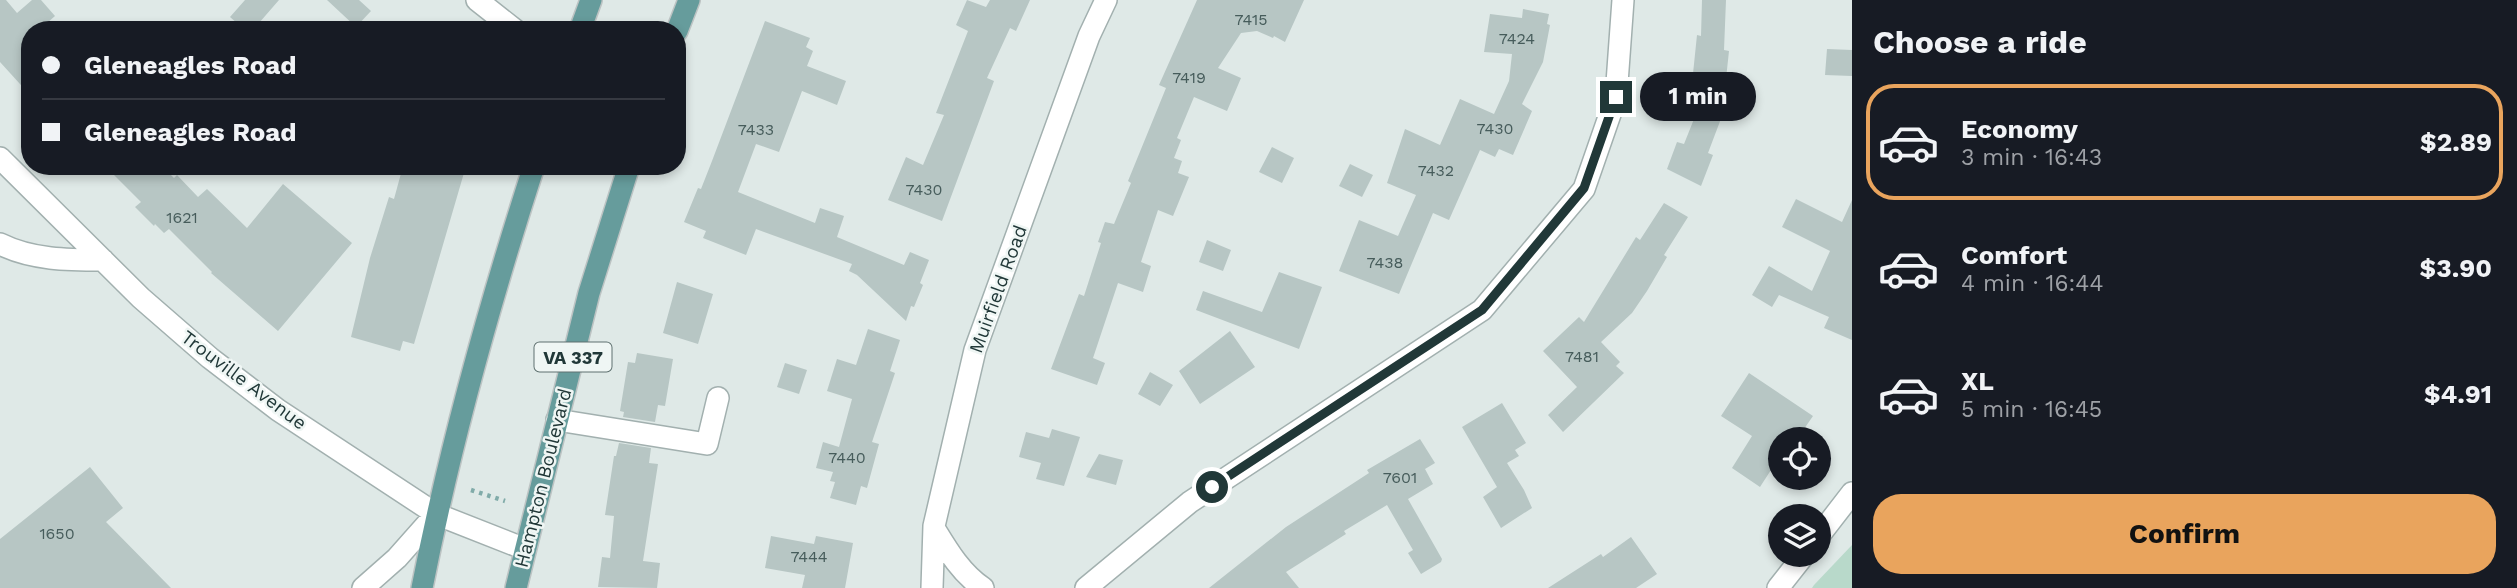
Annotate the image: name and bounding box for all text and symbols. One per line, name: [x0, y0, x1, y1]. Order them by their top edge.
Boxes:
house number: 7415: [1235, 10, 1267, 29]
text: Choose a ride: [1873, 23, 2087, 61]
house number: 7424: [1499, 29, 1535, 48]
text: Gleneagles Road: [84, 50, 297, 80]
house number: 7419: [1172, 68, 1206, 87]
callout: 1 min: [1640, 72, 1756, 122]
route end: [1600, 81, 1632, 113]
text: 1 min: [1668, 83, 1728, 110]
icon: car: [1877, 111, 1940, 174]
text: Economy: [1961, 114, 2078, 144]
text: Gleneagles Road: [84, 117, 297, 147]
house number: 7430: [1477, 119, 1513, 138]
house number: 7433: [738, 120, 774, 139]
text: $2.89: [2420, 127, 2492, 157]
text: 3 min · 16:43: [1961, 144, 2102, 171]
house number: 7432: [1418, 161, 1454, 180]
house number: 7430: [906, 180, 942, 199]
house number: 1621: [166, 208, 198, 227]
street label: Muirfield Road: [964, 222, 1032, 356]
icon: car: [1877, 237, 1940, 300]
text: Comfort: [1961, 240, 2067, 270]
house number: 7438: [1367, 253, 1403, 272]
text: $3.90: [2420, 253, 2492, 283]
text: 4 min · 16:44: [1961, 270, 2103, 297]
street label: Trouville Avenue: [177, 325, 311, 435]
road number: VA 337: [534, 342, 612, 372]
house number: 7481: [1565, 347, 1599, 366]
icon: car: [1877, 363, 1940, 426]
text: XL: [1961, 366, 1994, 396]
text: $4.91: [2424, 379, 2492, 409]
street label: Hampton Boulevard: [510, 386, 576, 570]
text: 5 min · 16:45: [1961, 396, 2102, 423]
map controls: [1768, 427, 1831, 567]
button: locate: [1768, 427, 1831, 490]
house number: 7440: [828, 448, 866, 467]
house number: 7601: [1383, 468, 1417, 487]
route start: [1196, 471, 1228, 503]
button: Confirm: [1873, 494, 2496, 574]
button: layers: [1768, 504, 1831, 567]
house number: 1650: [39, 524, 75, 543]
house number: 7444: [790, 547, 828, 566]

